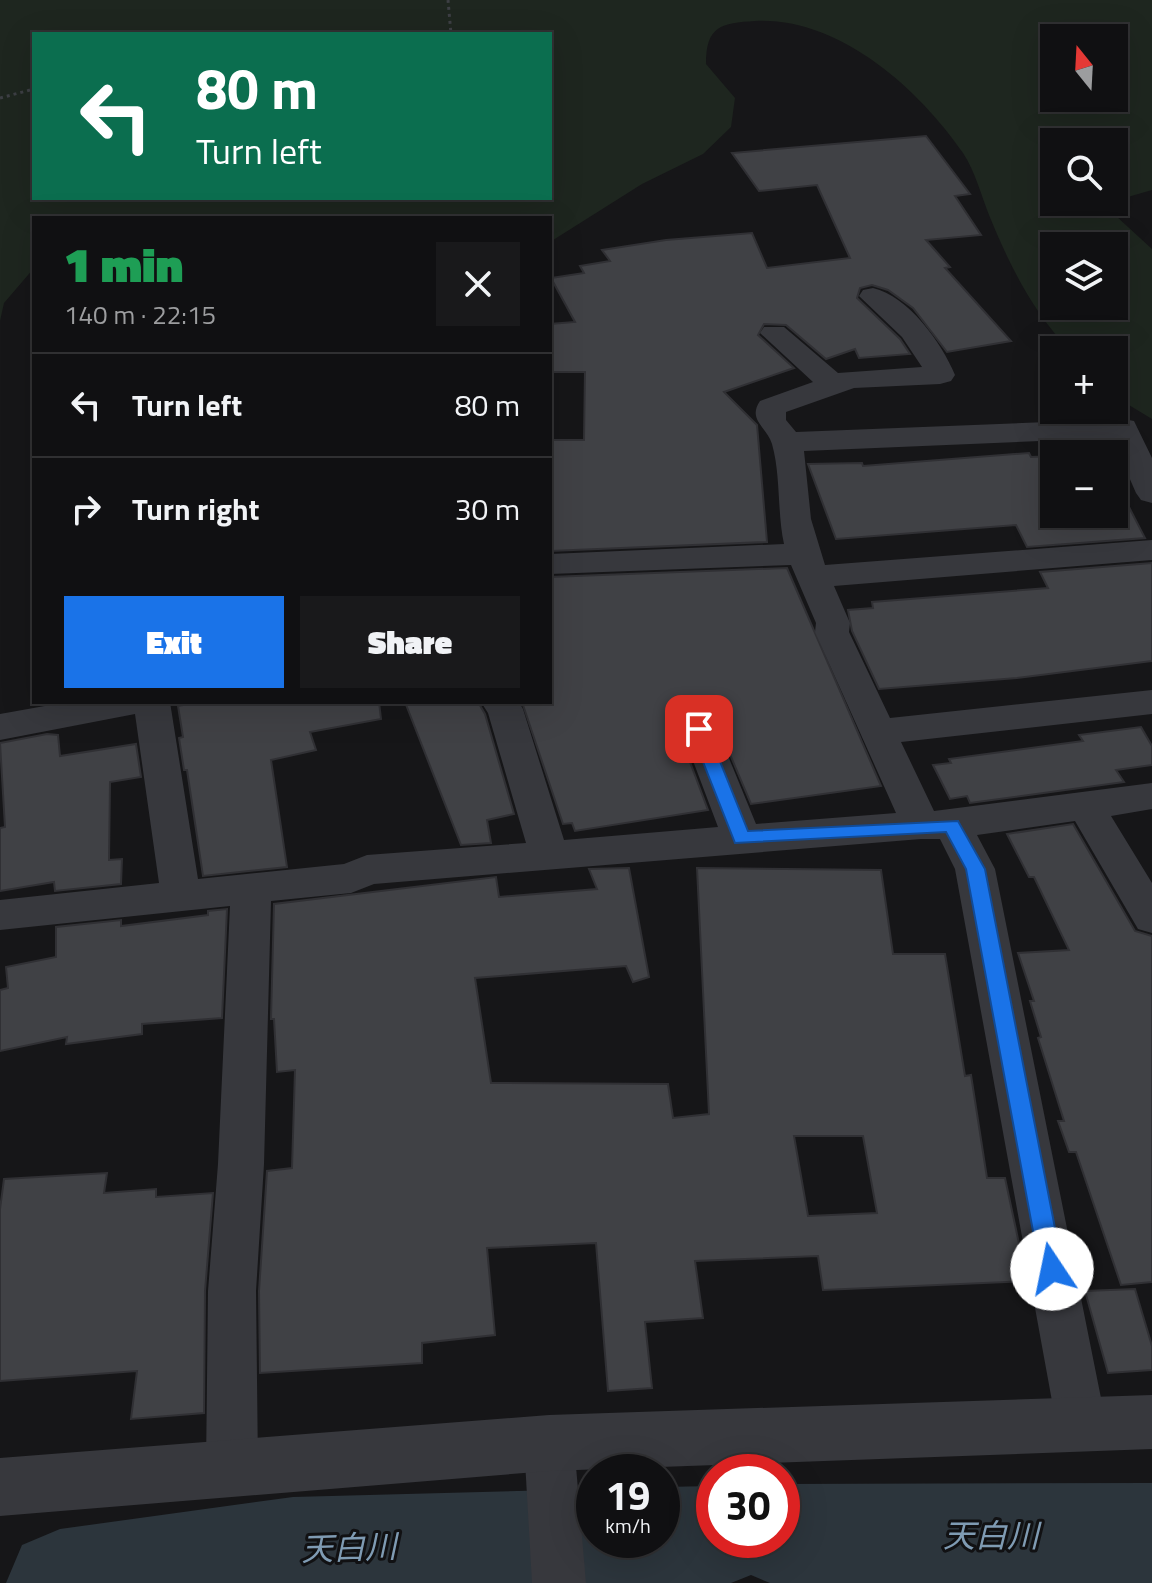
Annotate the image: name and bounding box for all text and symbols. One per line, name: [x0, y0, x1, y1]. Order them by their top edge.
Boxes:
north arrow: [1040, 24, 1128, 112]
map controls: [1040, 24, 1128, 528]
text: 80 m: [196, 46, 318, 131]
icon: left: [64, 64, 168, 168]
text: Turn left: [196, 123, 322, 178]
button: search: [1040, 128, 1128, 216]
text: 1 min: [64, 228, 183, 301]
button: layers: [1040, 232, 1128, 320]
button: close: [436, 242, 520, 326]
text: 140 m · 22:15: [64, 295, 216, 334]
button: +: [1040, 336, 1128, 424]
text: Turn left: [132, 382, 242, 428]
text: 80 m: [455, 382, 520, 428]
icon: left: [64, 383, 108, 427]
button: −: [1040, 440, 1128, 528]
text: Turn right: [132, 486, 260, 532]
text: 30 m: [455, 486, 520, 532]
icon: right: [64, 487, 108, 531]
button: Exit: [64, 596, 284, 688]
button: Share: [300, 596, 520, 688]
pin: [665, 695, 733, 763]
icon: arrive: [677, 707, 721, 751]
position arrow: [1010, 1227, 1094, 1311]
speed limit sign: 30: [696, 1454, 800, 1558]
text: 19: [606, 1465, 650, 1526]
text: km/h: [605, 1510, 651, 1541]
water label: 天白川: [943, 1511, 1042, 1559]
water label: 天白川: [300, 1521, 401, 1573]

